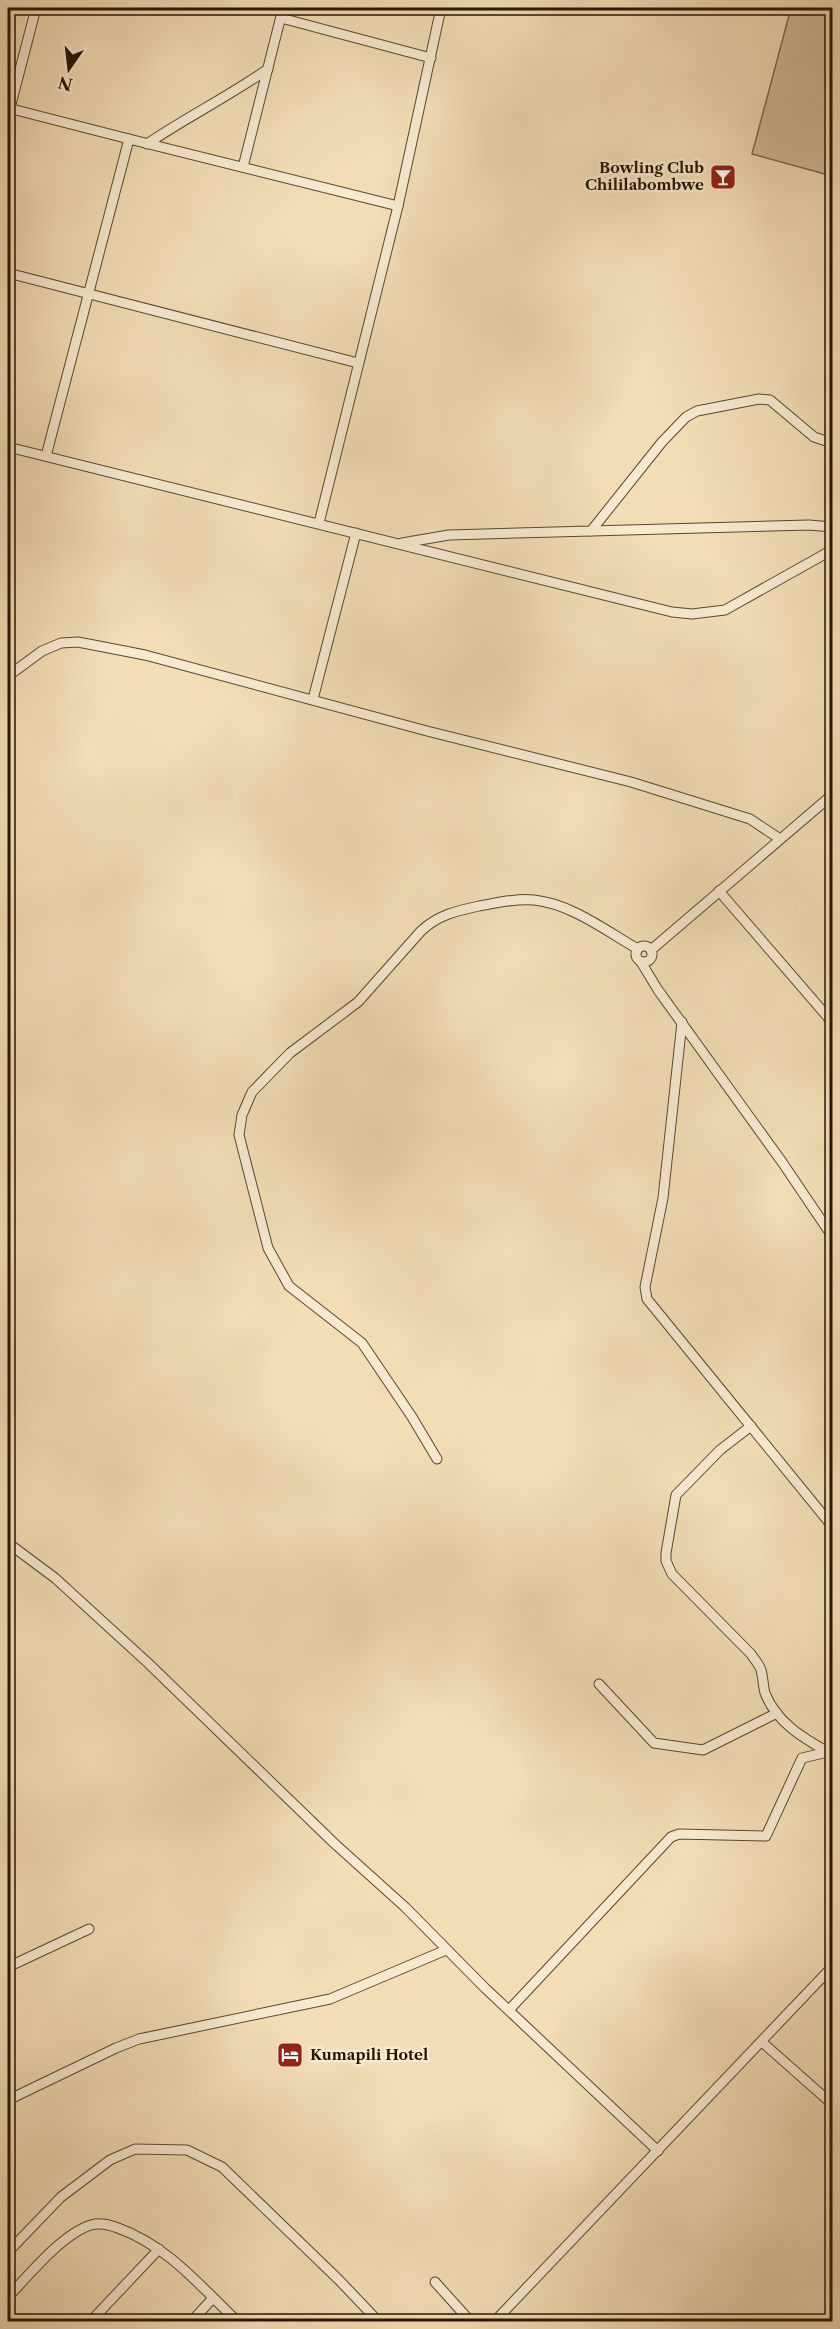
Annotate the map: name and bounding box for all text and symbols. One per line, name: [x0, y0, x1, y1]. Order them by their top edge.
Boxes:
north arrow: [39, 39, 99, 99]
text: N: [56, 72, 75, 95]
place label: Bowling Club Chililabombwe: [585, 158, 704, 194]
bar icon: Bowling Club Chililabombwe: [708, 162, 738, 192]
hotel icon: Kumapili Hotel: [275, 2040, 305, 2070]
place label: Kumapili Hotel: [310, 2045, 428, 2064]

